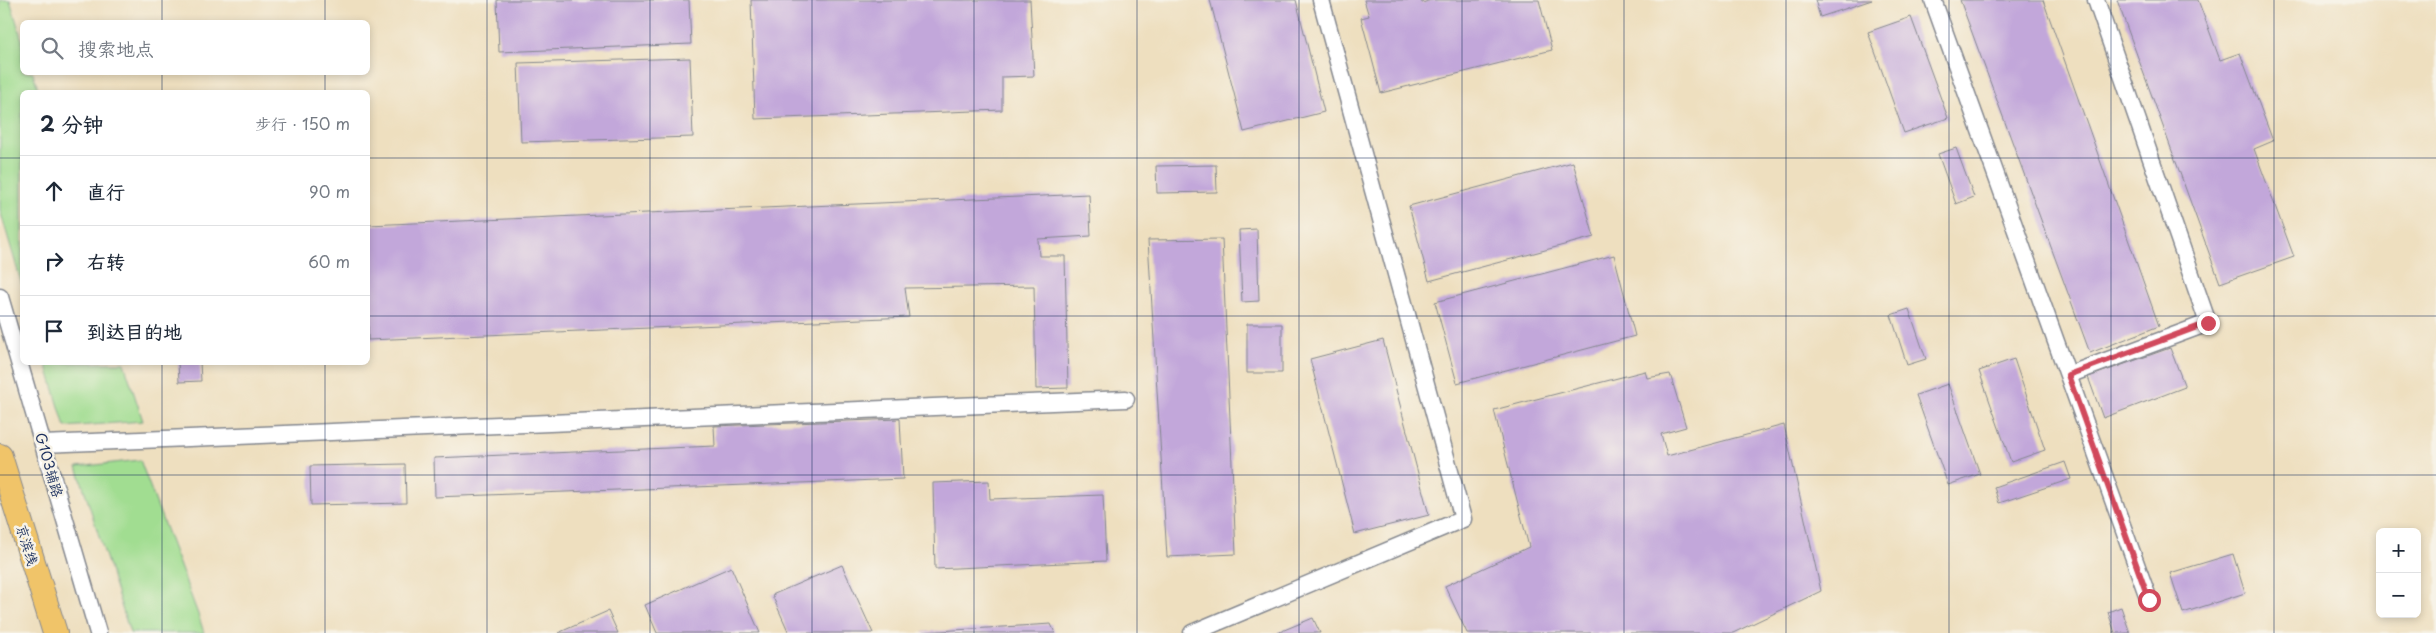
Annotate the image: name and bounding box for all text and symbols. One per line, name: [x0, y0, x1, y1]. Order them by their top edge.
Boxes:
search box: [20, 20, 370, 75]
icon: search: [38, 34, 66, 62]
text: 搜索地点: [78, 34, 154, 62]
text: 2 分钟: [40, 107, 103, 139]
text: 步行 · 150 m: [255, 111, 350, 135]
icon: ahead: [40, 177, 68, 205]
text: 直行: [87, 177, 125, 205]
text: 90 m: [309, 179, 350, 203]
icon: right: [40, 247, 68, 275]
text: 右转: [87, 247, 125, 275]
text: 60 m: [308, 249, 350, 273]
route end: [2197, 312, 2220, 335]
icon: arrive: [40, 317, 68, 345]
text: 到达目的地: [87, 317, 182, 345]
street label: G103辅路: [30, 430, 69, 500]
street label: 京滨线: [11, 522, 44, 568]
map controls: [2376, 528, 2421, 618]
button: +: [2376, 528, 2421, 573]
button: −: [2376, 573, 2421, 618]
route start: [2138, 589, 2161, 612]

